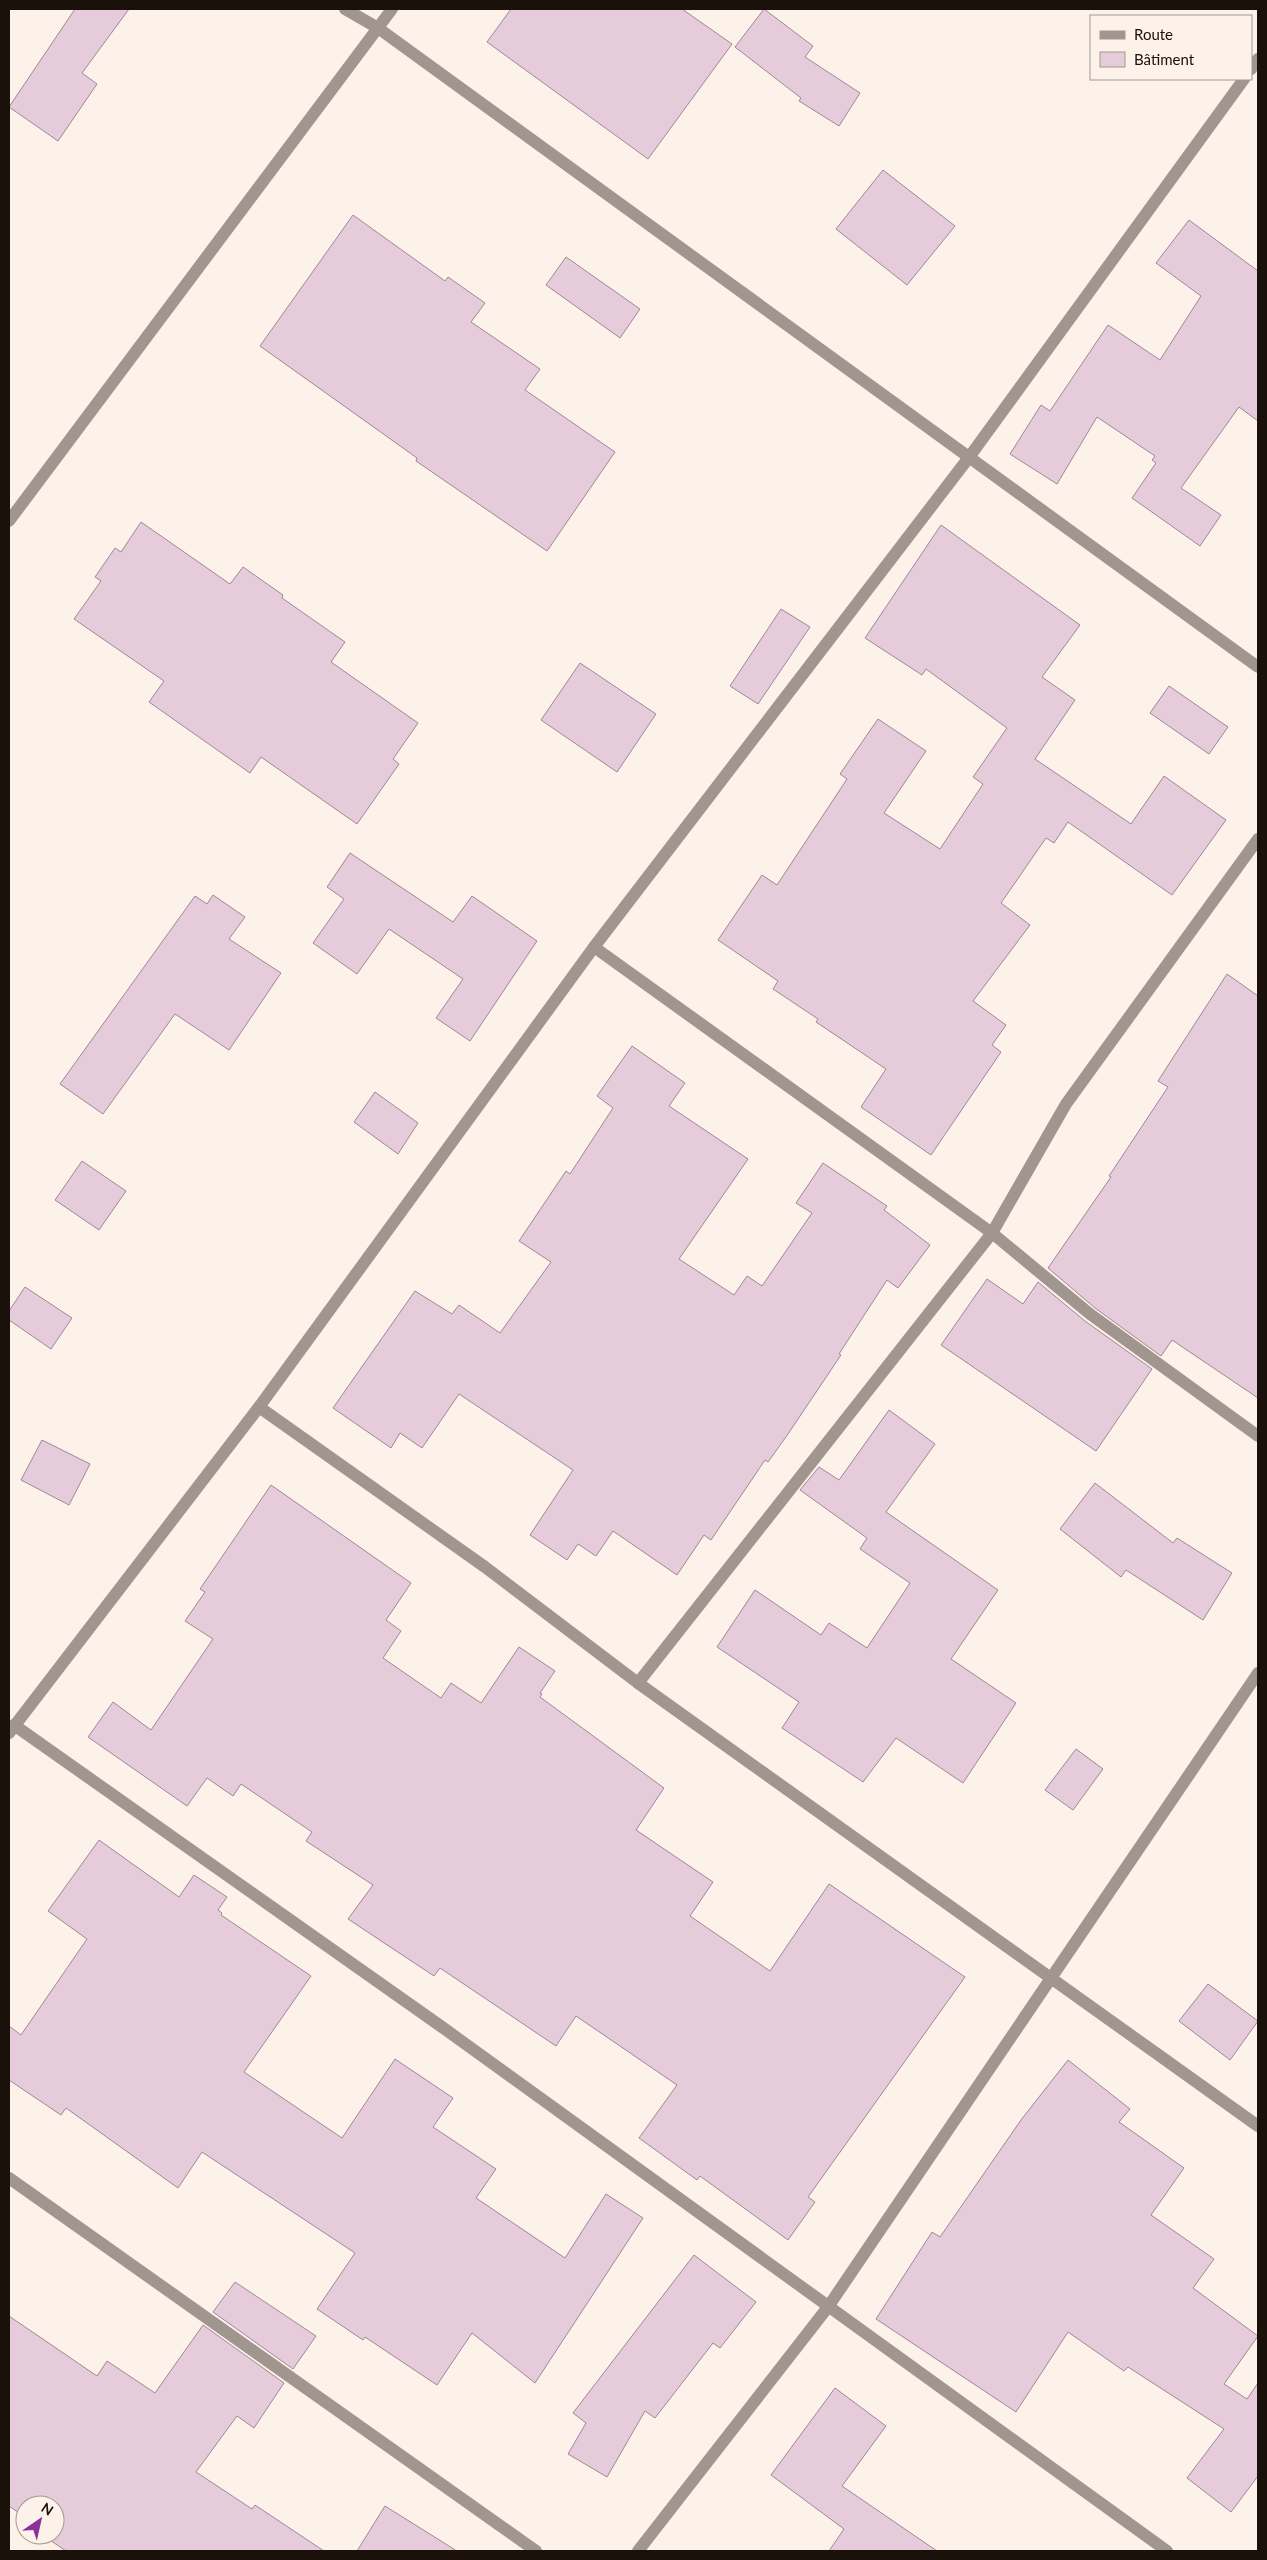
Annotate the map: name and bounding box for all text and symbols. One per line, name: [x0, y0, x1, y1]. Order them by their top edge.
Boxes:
legend: [1090, 15, 1252, 80]
text: Route: [1134, 25, 1173, 43]
text: Bâtiment: [1134, 50, 1195, 68]
north arrow: [15, 2495, 65, 2545]
text: N: [38, 2499, 57, 2519]

